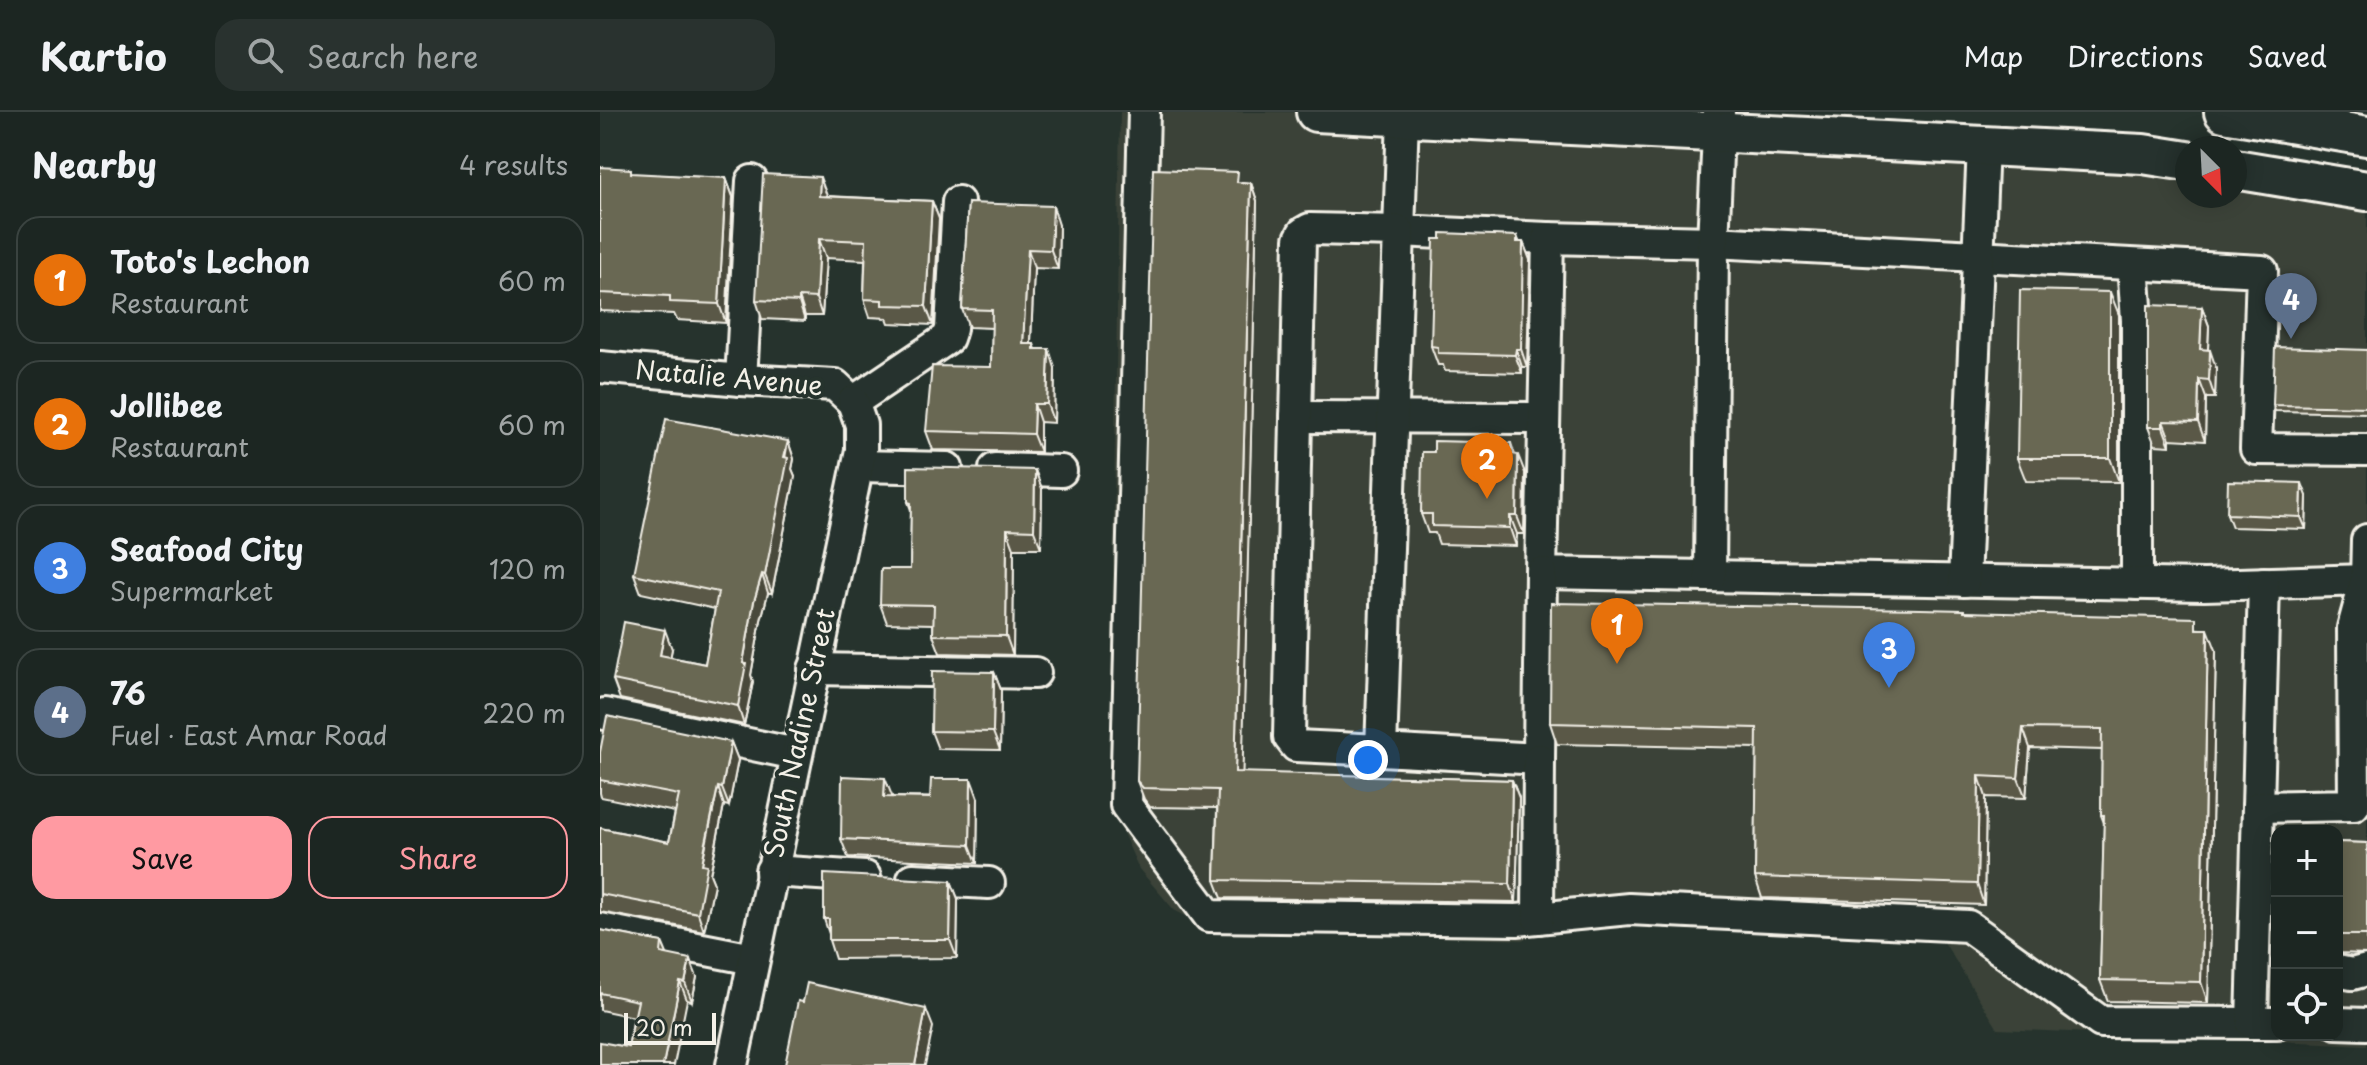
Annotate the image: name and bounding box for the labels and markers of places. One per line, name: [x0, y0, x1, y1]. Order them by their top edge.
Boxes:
pin: 4: [2265, 273, 2317, 339]
pin: 2: [1461, 433, 1513, 499]
pin: 1: [1591, 598, 1643, 664]
pin: 3: [1863, 622, 1915, 688]

